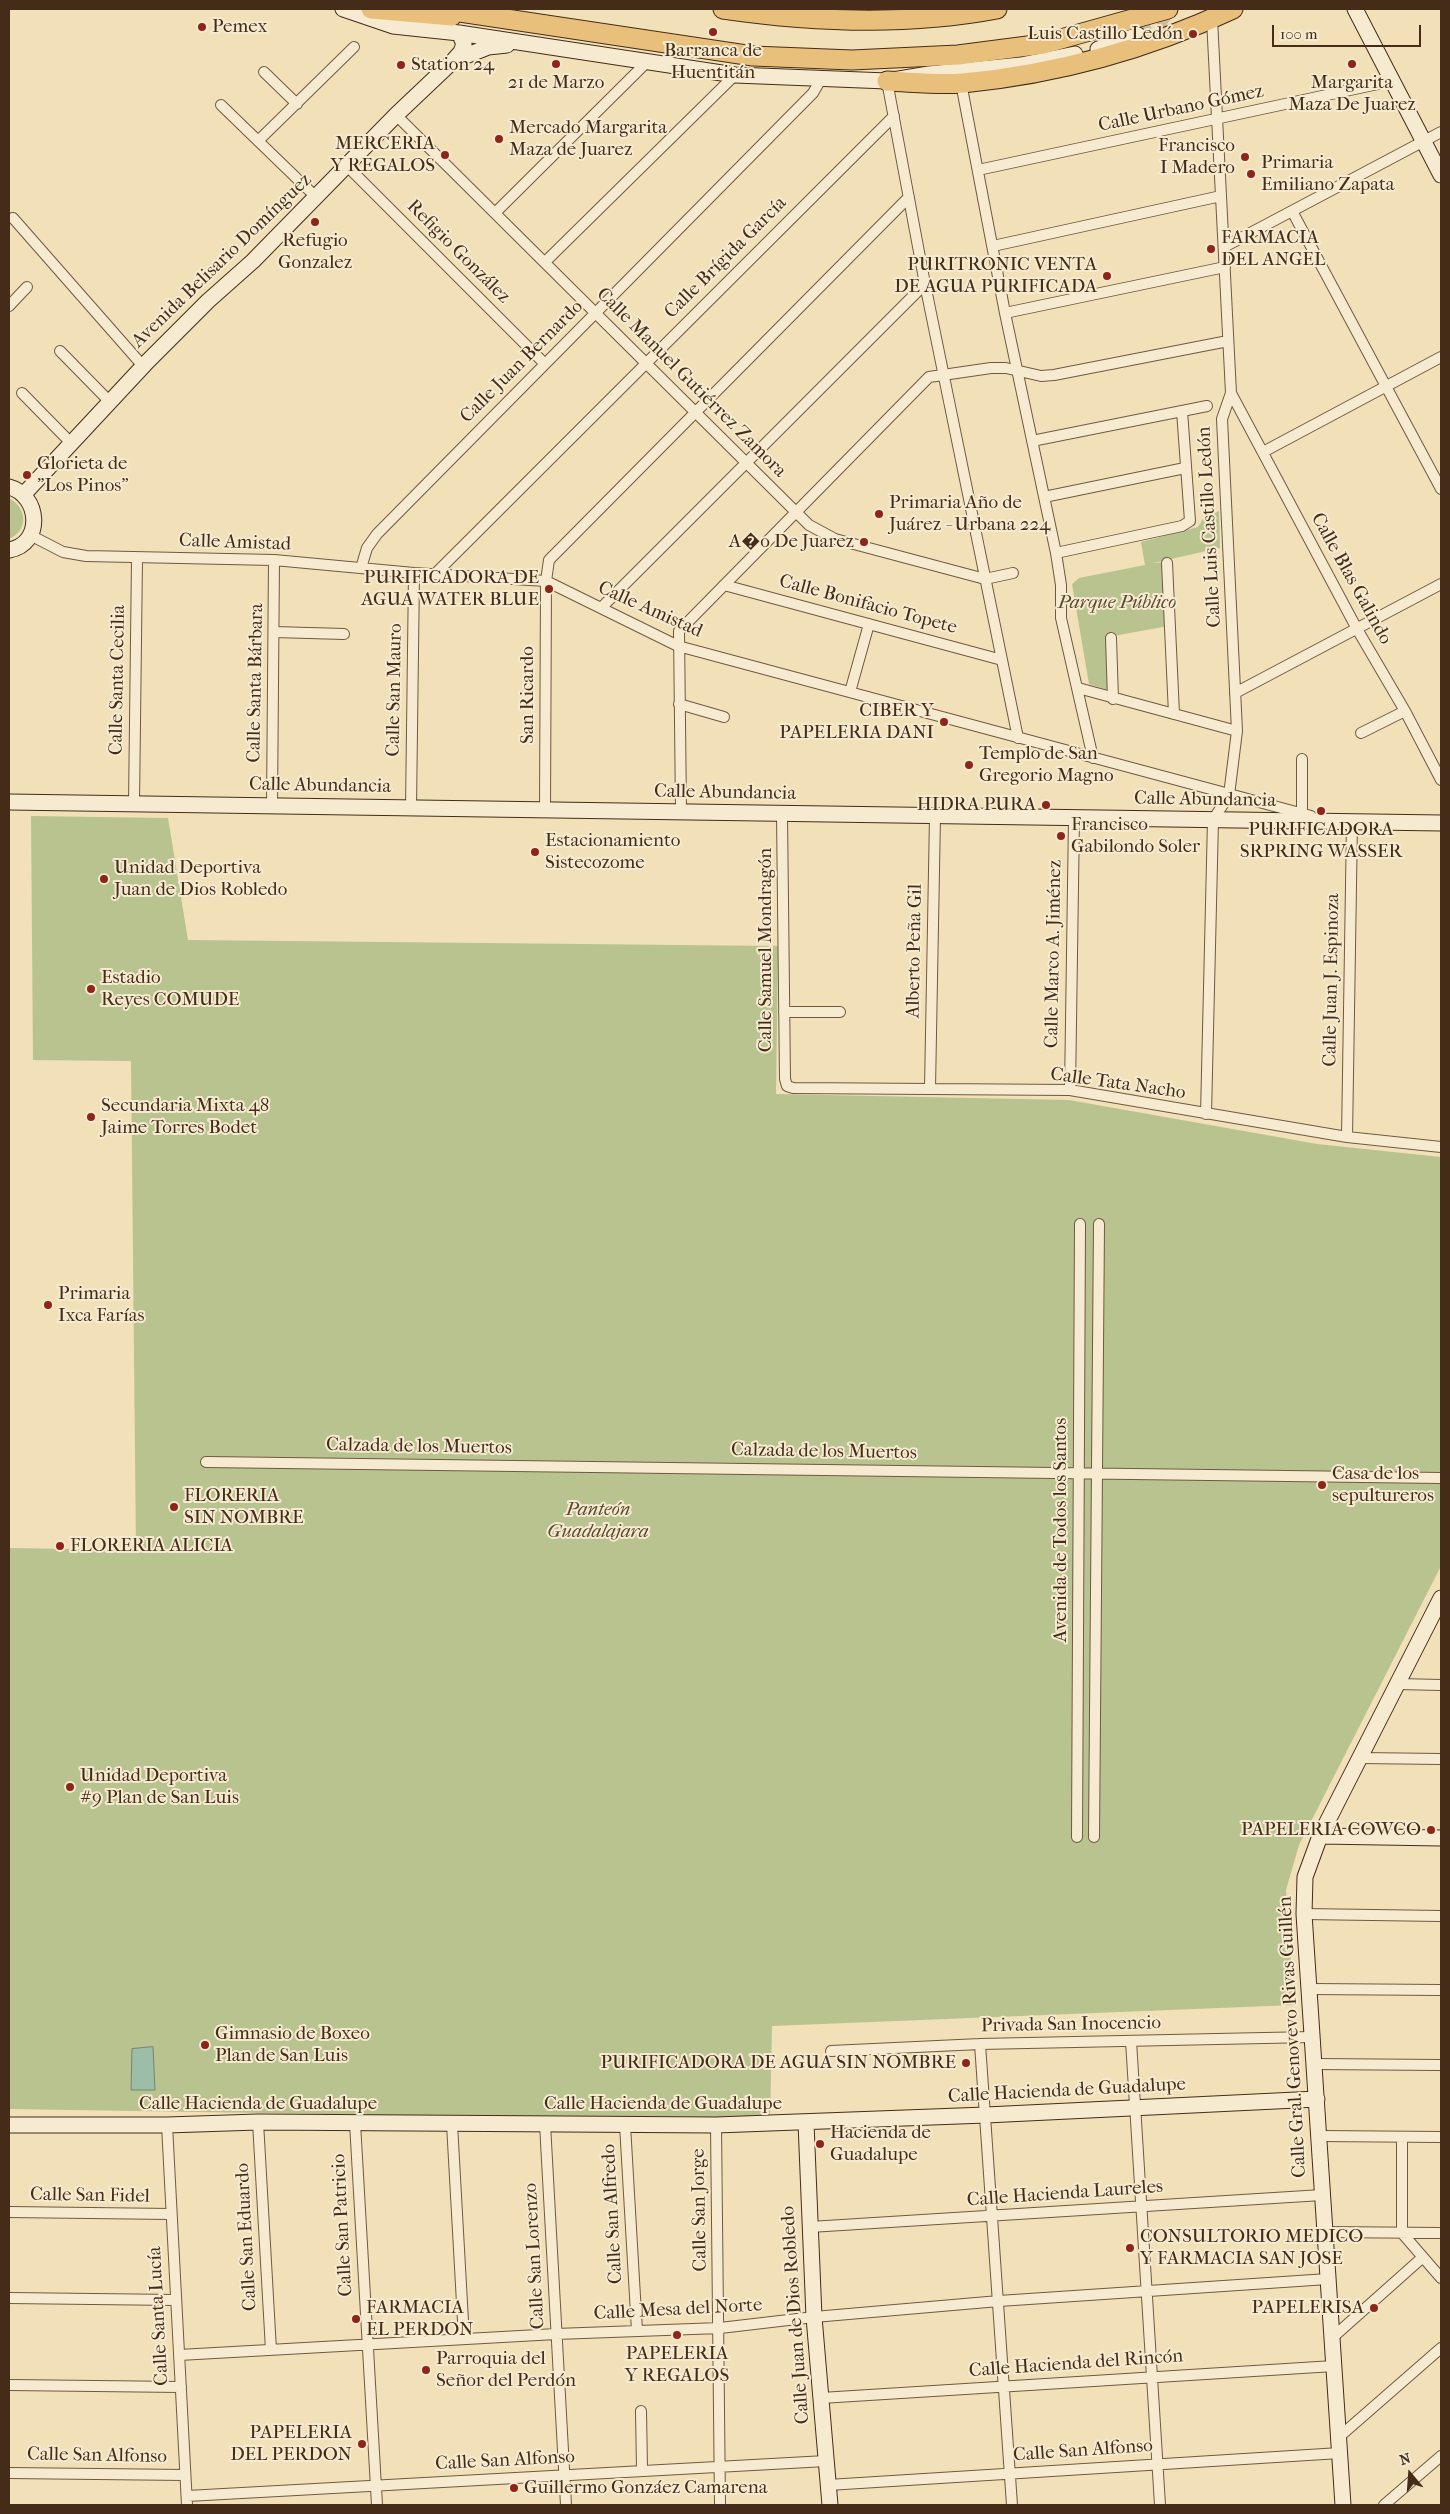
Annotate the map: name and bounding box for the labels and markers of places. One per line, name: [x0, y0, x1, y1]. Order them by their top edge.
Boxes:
place label: Pemex: [212, 16, 267, 38]
marker: Pemex: [196, 21, 208, 33]
place label: Luis Castillo Ledón: [1027, 23, 1183, 45]
marker: Barranca de Huentitán: [707, 26, 719, 38]
marker: Luis Castillo Ledón: [1187, 28, 1199, 40]
place label: Barranca de Huentitán: [664, 40, 762, 84]
place label: Station 24: [411, 54, 494, 76]
marker: 21 de Marzo: [550, 58, 562, 70]
marker: Margarita Maza De Juarez: [1346, 58, 1358, 70]
marker: Station 24: [395, 59, 407, 71]
place label: 21 de Marzo: [508, 72, 604, 94]
place label: Margarita Maza De Juarez: [1288, 72, 1416, 116]
place label: Mercado Margarita Maza de Juarez: [509, 117, 667, 161]
place label: MERCERIA Y REGALOS: [331, 133, 435, 177]
marker: Mercado Margarita Maza de Juarez: [493, 133, 505, 145]
place label: Francisco I Madero: [1158, 135, 1235, 179]
marker: MERCERIA Y REGALOS: [439, 149, 451, 161]
marker: Francisco I Madero: [1239, 151, 1251, 163]
place label: Primaria Emiliano Zapata: [1261, 152, 1395, 196]
marker: Primaria Emiliano Zapata: [1245, 168, 1257, 180]
marker: Refugio Gonzalez: [309, 216, 321, 228]
place label: FARMACIA DEL ANGEL: [1221, 227, 1325, 271]
place label: Refugio Gonzalez: [278, 230, 352, 274]
marker: FARMACIA DEL ANGEL: [1205, 243, 1217, 255]
place label: PURITRONIC VENTA DE AGUA PURIFICADA: [894, 254, 1097, 298]
marker: PURITRONIC VENTA DE AGUA PURIFICADA: [1101, 270, 1113, 282]
place label: Glorieta de "Los Pinos": [37, 453, 129, 497]
marker: Glorieta de "Los Pinos": [21, 469, 33, 481]
place label: Primaria Año de Juárez - Urbana 224: [889, 492, 1050, 536]
marker: Primaria Año de Juárez - Urbana 224: [873, 508, 885, 520]
place label: A�o De Juarez: [729, 531, 854, 553]
marker: A�o De Juarez: [858, 536, 870, 548]
place label: PURIFICADORA DE AGUA WATER BLUE: [361, 567, 539, 611]
marker: PURIFICADORA DE AGUA WATER BLUE: [543, 583, 555, 595]
place label: CIBER Y PAPELERIA DANI: [779, 700, 934, 744]
marker: CIBER Y PAPELERIA DANI: [938, 716, 950, 728]
place label: Templo de San Gregorio Magno: [979, 743, 1114, 787]
marker: Templo de San Gregorio Magno: [963, 759, 975, 771]
place label: HIDRA PURA: [917, 794, 1036, 816]
marker: HIDRA PURA: [1040, 799, 1052, 811]
marker: PURIFICADORA SRPRING WASSER: [1315, 805, 1327, 817]
place label: Francisco Gabilondo Soler: [1071, 814, 1200, 858]
place label: PURIFICADORA SRPRING WASSER: [1240, 819, 1402, 863]
place label: Estacionamiento Sistecozome: [545, 830, 680, 874]
marker: Francisco Gabilondo Soler: [1055, 830, 1067, 842]
marker: Estacionamiento Sistecozome: [529, 846, 541, 858]
place label: Unidad Deportiva Juan de Dios Robledo: [114, 857, 287, 901]
marker: Unidad Deportiva Juan de Dios Robledo: [98, 873, 110, 885]
place label: Estadio Reyes COMUDE: [101, 967, 239, 1011]
marker: Estadio Reyes COMUDE: [85, 983, 97, 995]
place label: Secundaria Mixta 48 Jaime Torres Bodet: [101, 1095, 269, 1139]
marker: Secundaria Mixta 48 Jaime Torres Bodet: [85, 1111, 97, 1123]
place label: Primaria Ixca Farías: [58, 1283, 145, 1327]
marker: Primaria Ixca Farías: [42, 1299, 54, 1311]
place label: Casa de los sepultureros: [1332, 1463, 1434, 1507]
marker: Casa de los sepultureros: [1316, 1479, 1328, 1491]
place label: FLORERIA SIN NOMBRE: [184, 1485, 304, 1529]
marker: FLORERIA SIN NOMBRE: [168, 1501, 180, 1513]
place label: FLORERIA ALICIA: [70, 1535, 233, 1557]
marker: FLORERIA ALICIA: [54, 1540, 66, 1552]
place label: Unidad Deportiva #9 Plan de San Luis: [80, 1765, 239, 1809]
marker: Unidad Deportiva #9 Plan de San Luis: [64, 1781, 76, 1793]
place label: PAPELERIA COWCO: [1241, 1819, 1421, 1841]
marker: PAPELERIA COWCO: [1425, 1824, 1437, 1836]
place label: Gimnasio de Boxeo Plan de San Luis: [215, 2023, 370, 2067]
marker: Gimnasio de Boxeo Plan de San Luis: [199, 2039, 211, 2051]
place label: PURIFICADORA DE AGUA SIN NOMBRE: [600, 2052, 956, 2074]
marker: PURIFICADORA DE AGUA SIN NOMBRE: [960, 2057, 972, 2069]
place label: Hacienda de Guadalupe: [830, 2122, 931, 2166]
marker: Hacienda de Guadalupe: [814, 2138, 826, 2150]
place label: CONSULTORIO MEDICO Y FARMACIA SAN JOSE: [1140, 2226, 1363, 2270]
marker: CONSULTORIO MEDICO Y FARMACIA SAN JOSE: [1124, 2242, 1136, 2254]
place label: FARMACIA EL PERDON: [366, 2297, 474, 2341]
place label: PAPELERISA: [1252, 2297, 1364, 2319]
marker: PAPELERISA: [1368, 2302, 1380, 2314]
marker: FARMACIA EL PERDON: [350, 2313, 362, 2325]
marker: PAPELERIA Y REGALOS: [671, 2329, 683, 2341]
place label: PAPELERIA Y REGALOS: [625, 2343, 729, 2387]
place label: Parroquia del Señor del Perdón: [436, 2348, 576, 2392]
marker: Parroquia del Señor del Perdón: [420, 2364, 432, 2376]
place label: PAPELERIA DEL PERDON: [230, 2422, 352, 2466]
marker: PAPELERIA DEL PERDON: [356, 2438, 368, 2450]
place label: Guillermo Gonzáez Camarena: [524, 2477, 768, 2499]
marker: Guillermo Gonzáez Camarena: [508, 2482, 520, 2494]

